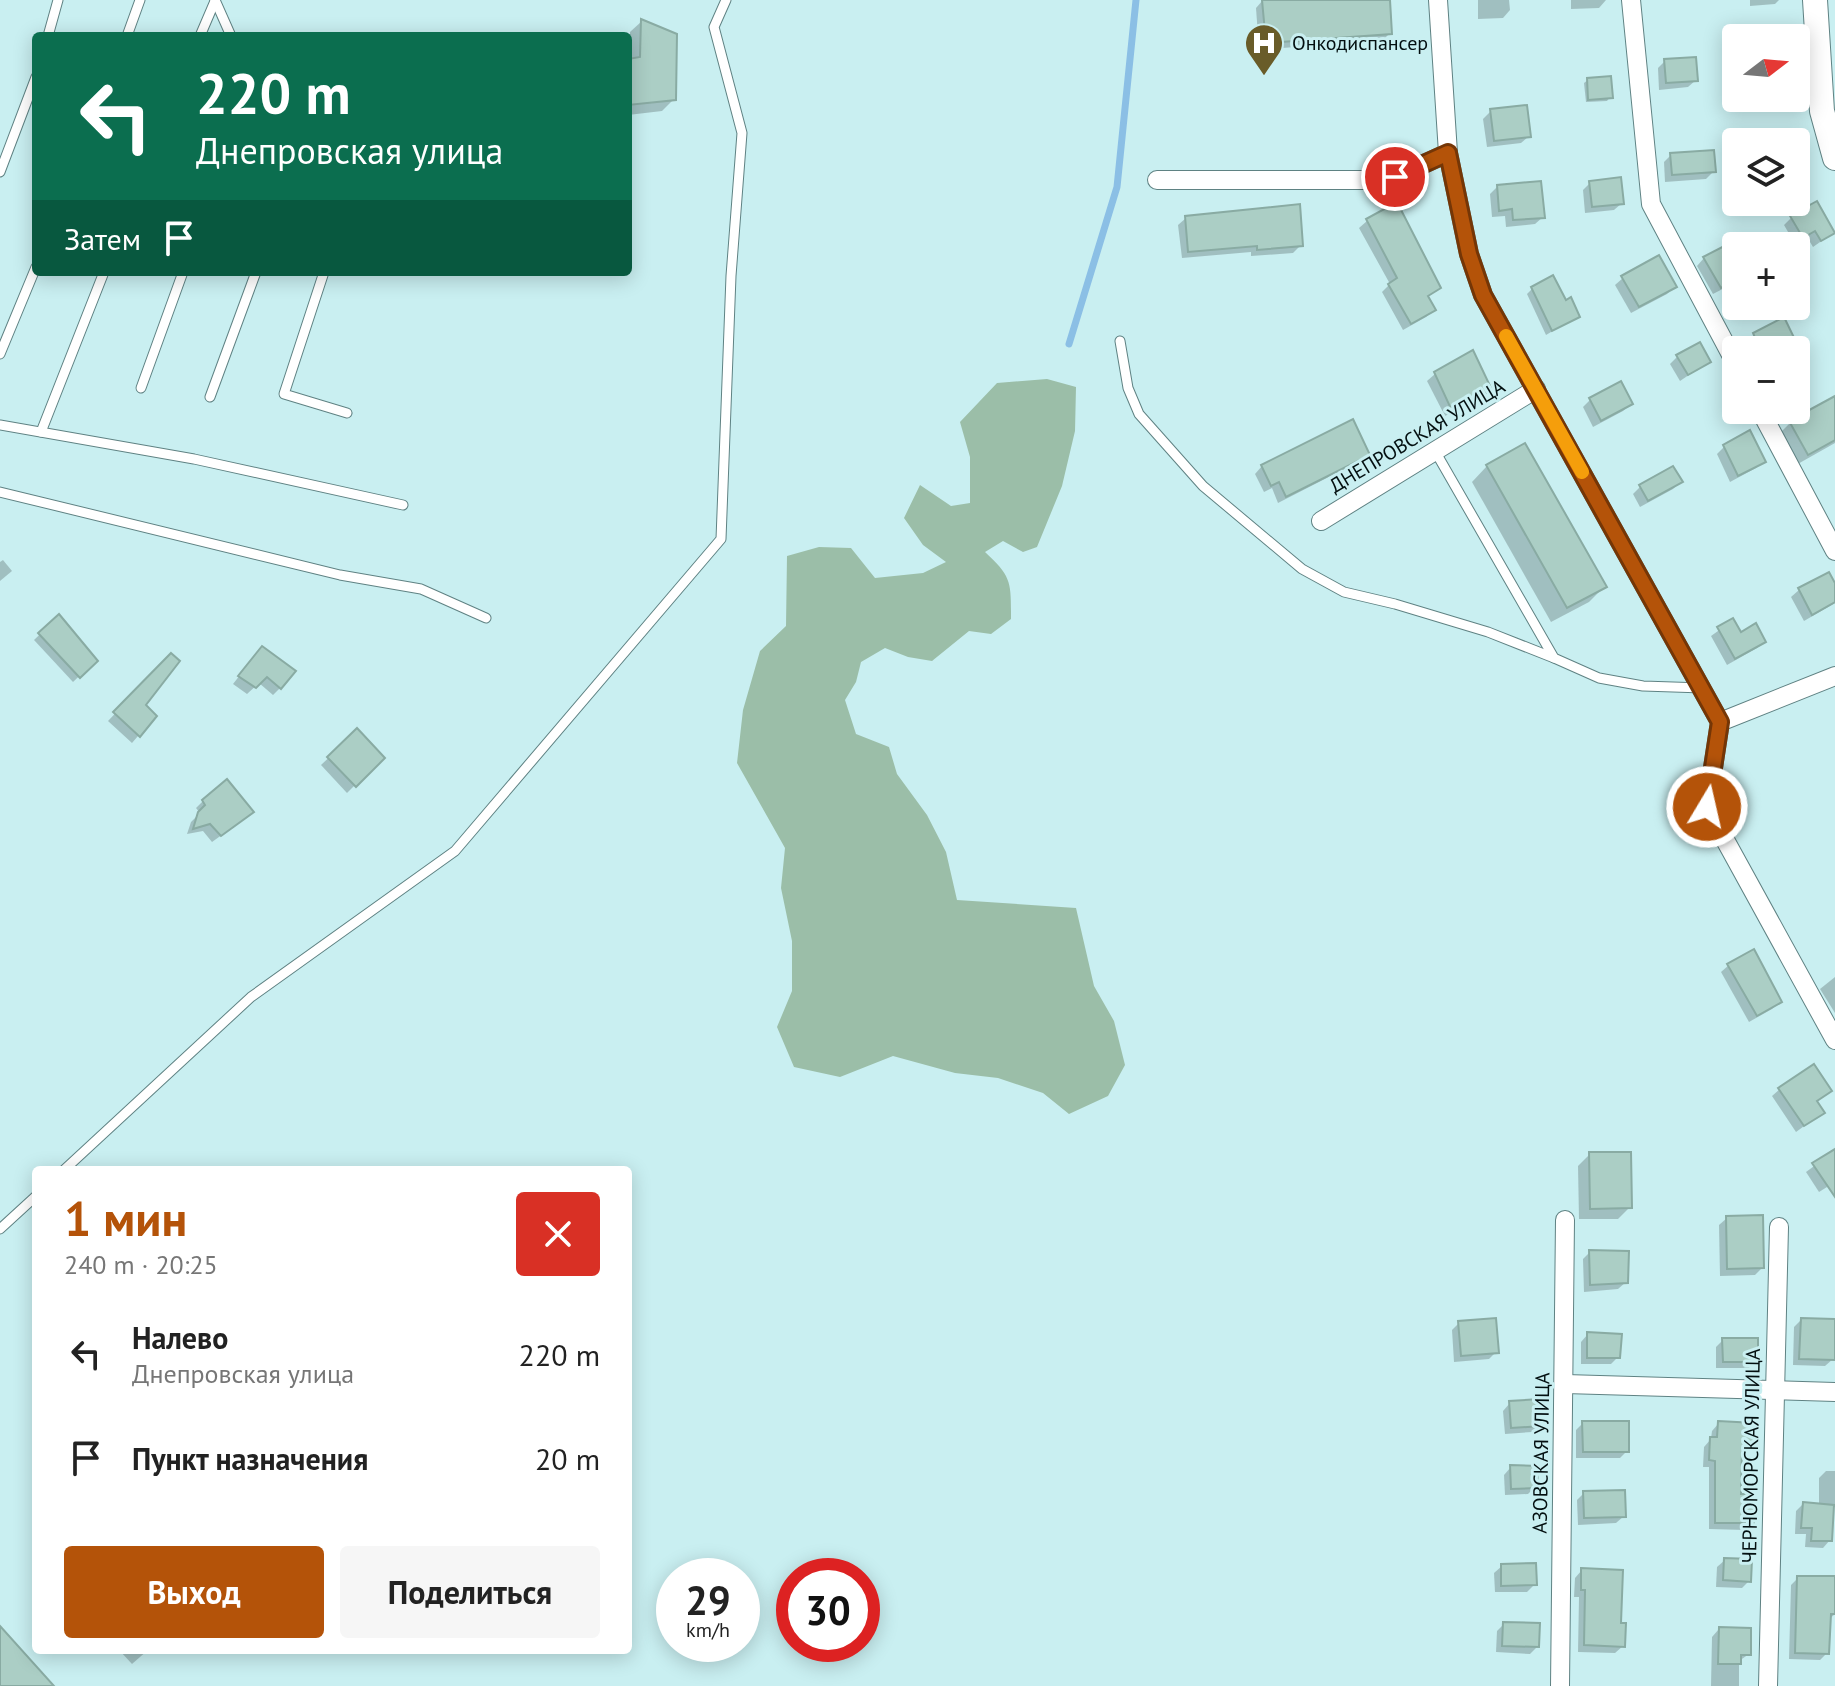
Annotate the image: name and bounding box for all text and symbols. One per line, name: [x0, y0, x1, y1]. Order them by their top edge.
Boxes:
hospital icon: Онкодиспансер: [1243, 22, 1285, 77]
north arrow: [1722, 24, 1810, 112]
map controls: [1722, 24, 1810, 424]
place label: Онкодиспансер: [1292, 30, 1428, 56]
text: 220 m: [196, 57, 351, 129]
icon: left: [64, 64, 168, 168]
text: Днепровская улица: [196, 127, 503, 174]
button: layers: [1722, 128, 1810, 216]
pin: [1361, 143, 1429, 211]
icon: arrive: [1373, 155, 1417, 199]
icon: arrive: [157, 216, 201, 260]
text: Затем: [64, 219, 141, 258]
button: +: [1722, 232, 1810, 320]
button: −: [1722, 336, 1810, 424]
street label: ДНЕПРОВСКАЯ УЛИЦА: [1324, 373, 1510, 499]
position arrow: [1665, 765, 1749, 849]
text: 1 мин: [64, 1187, 187, 1249]
button: close: [516, 1192, 600, 1276]
text: 240 m · 20:25: [64, 1248, 218, 1281]
text: Налево: [132, 1318, 228, 1357]
icon: left: [64, 1332, 108, 1376]
text: 220 m: [519, 1335, 600, 1374]
street label: ЧЕРНОМОРСКАЯ УЛИЦА: [1736, 1348, 1766, 1564]
text: Днепровская улица: [132, 1357, 354, 1390]
street label: АЗОВСКАЯ УЛИЦА: [1527, 1372, 1555, 1534]
icon: arrive: [64, 1436, 108, 1480]
text: Пункт назначения: [132, 1439, 368, 1478]
text: 20 m: [535, 1439, 600, 1478]
button: Выход: [64, 1546, 324, 1638]
button: Поделиться: [340, 1546, 600, 1638]
speed limit sign: 30: [776, 1558, 880, 1662]
text: 29: [685, 1574, 731, 1626]
text: km/h: [686, 1617, 730, 1643]

